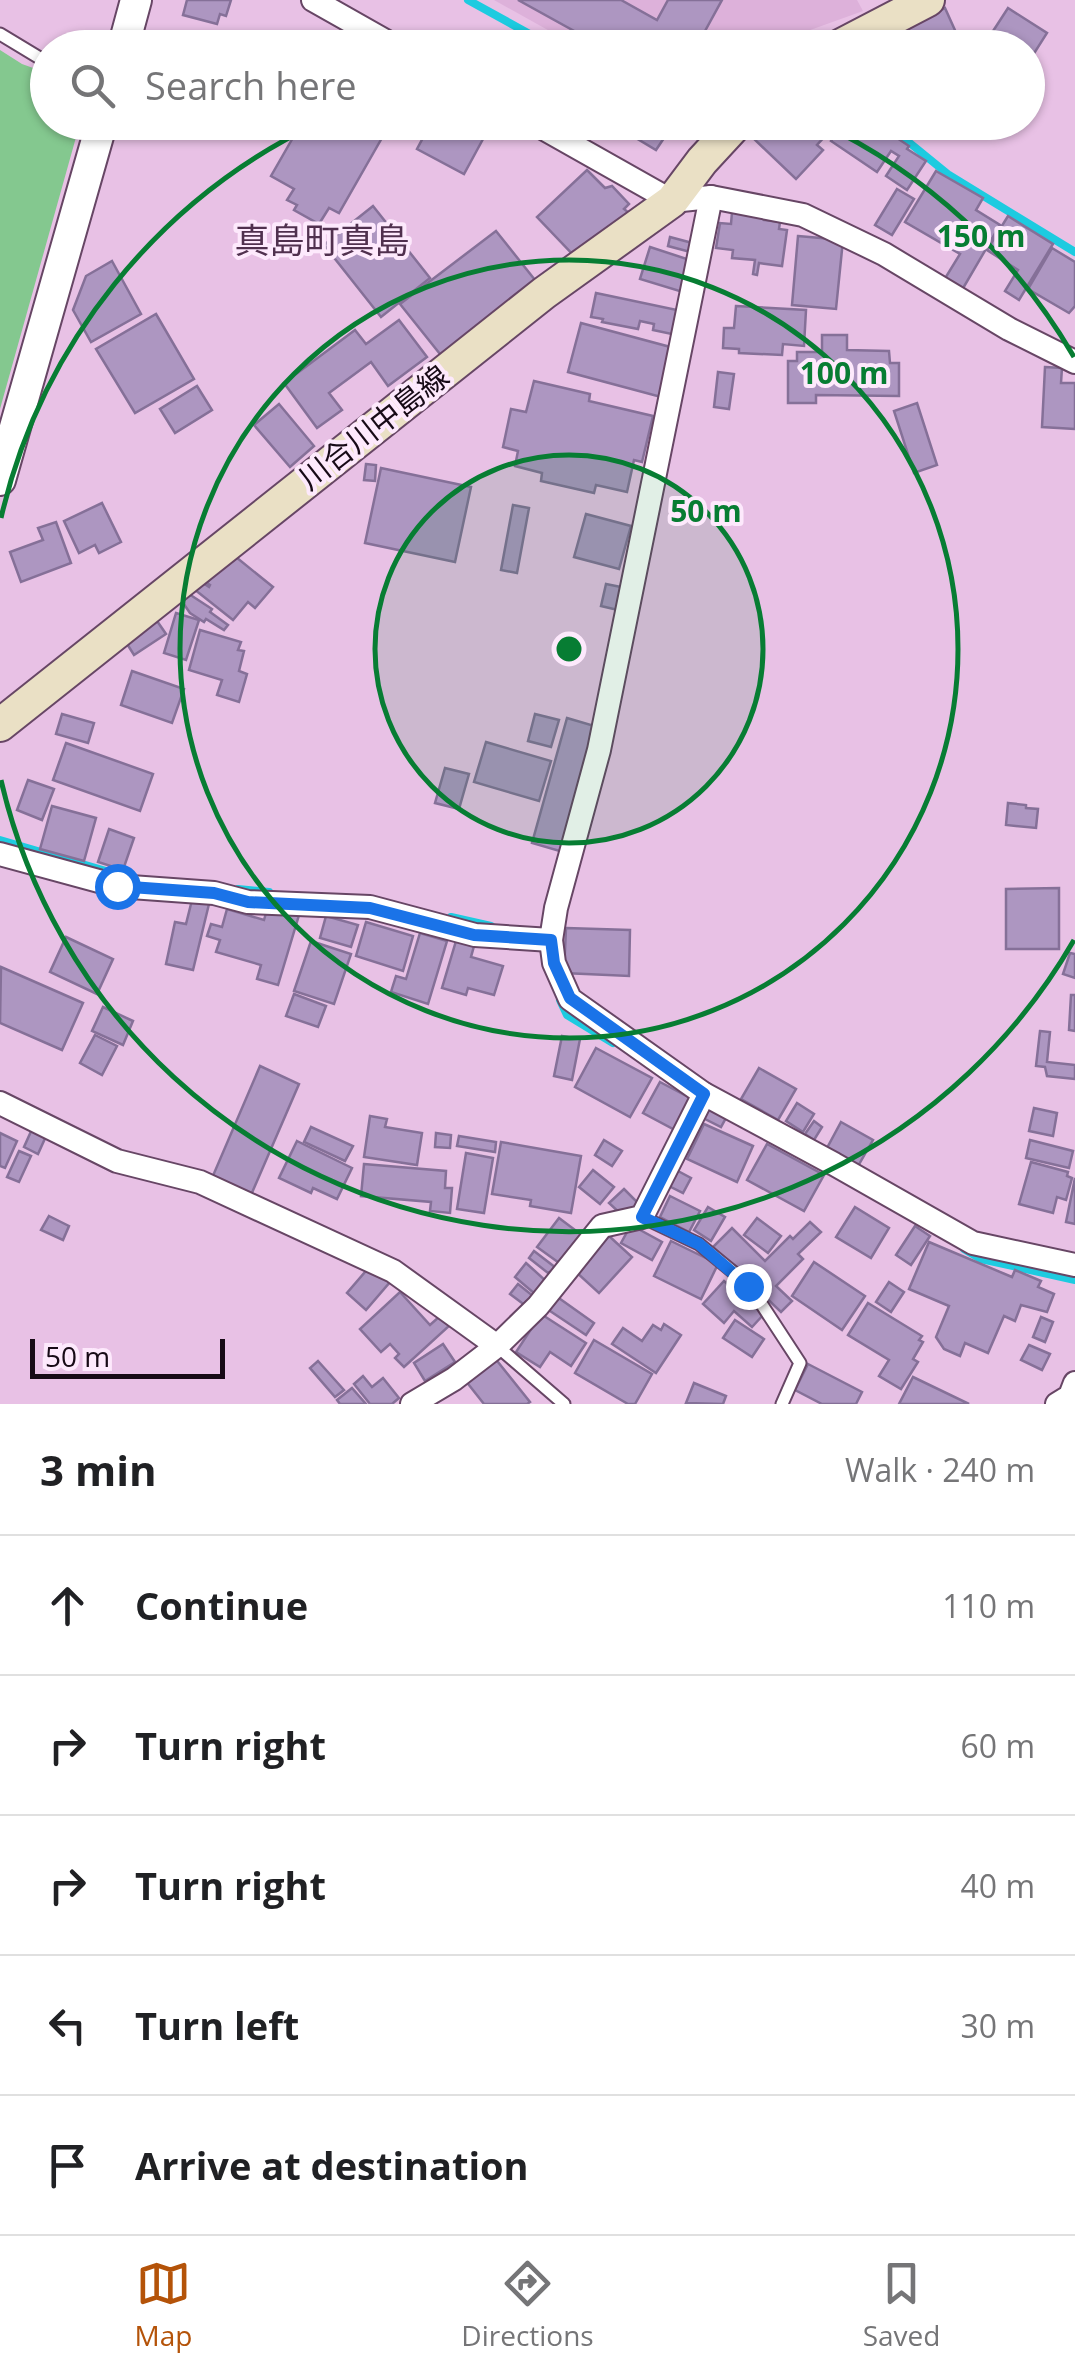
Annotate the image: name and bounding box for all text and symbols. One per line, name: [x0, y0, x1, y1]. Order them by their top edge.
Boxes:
search box: [30, 30, 1045, 140]
icon: search: [65, 58, 120, 113]
text: Search here: [145, 59, 357, 111]
text: 150 m: [937, 215, 1025, 256]
district label: 真島町真島: [234, 216, 410, 263]
text: 100 m: [800, 352, 888, 393]
street label: 川合川中島線: [290, 355, 457, 498]
text: 50 m: [670, 490, 742, 531]
centre of rings: [551, 631, 587, 667]
route start: [95, 864, 141, 910]
route end: [726, 1264, 772, 1310]
scale bar: [30, 1334, 225, 1378]
text: 50 m: [45, 1337, 110, 1375]
text: 3 min: [40, 1441, 157, 1498]
text: Walk · 240 m: [845, 1448, 1035, 1491]
icon: ahead: [40, 1578, 95, 1633]
text: Continue: [135, 1579, 308, 1631]
text: 110 m: [942, 1584, 1035, 1627]
icon: right: [40, 1718, 95, 1773]
text: Turn right: [135, 1719, 326, 1771]
text: 60 m: [960, 1724, 1035, 1767]
icon: right: [40, 1858, 95, 1913]
text: Turn right: [135, 1859, 326, 1911]
text: 40 m: [960, 1864, 1035, 1907]
icon: left: [40, 1998, 95, 2053]
text: Turn left: [135, 1999, 299, 2051]
text: 30 m: [960, 2004, 1035, 2047]
icon: arrive: [40, 2138, 95, 2193]
text: Arrive at destination: [135, 2139, 529, 2191]
tab: Map: [134, 2256, 192, 2354]
tab: Directions: [461, 2256, 594, 2354]
tab: Saved: [863, 2256, 940, 2354]

